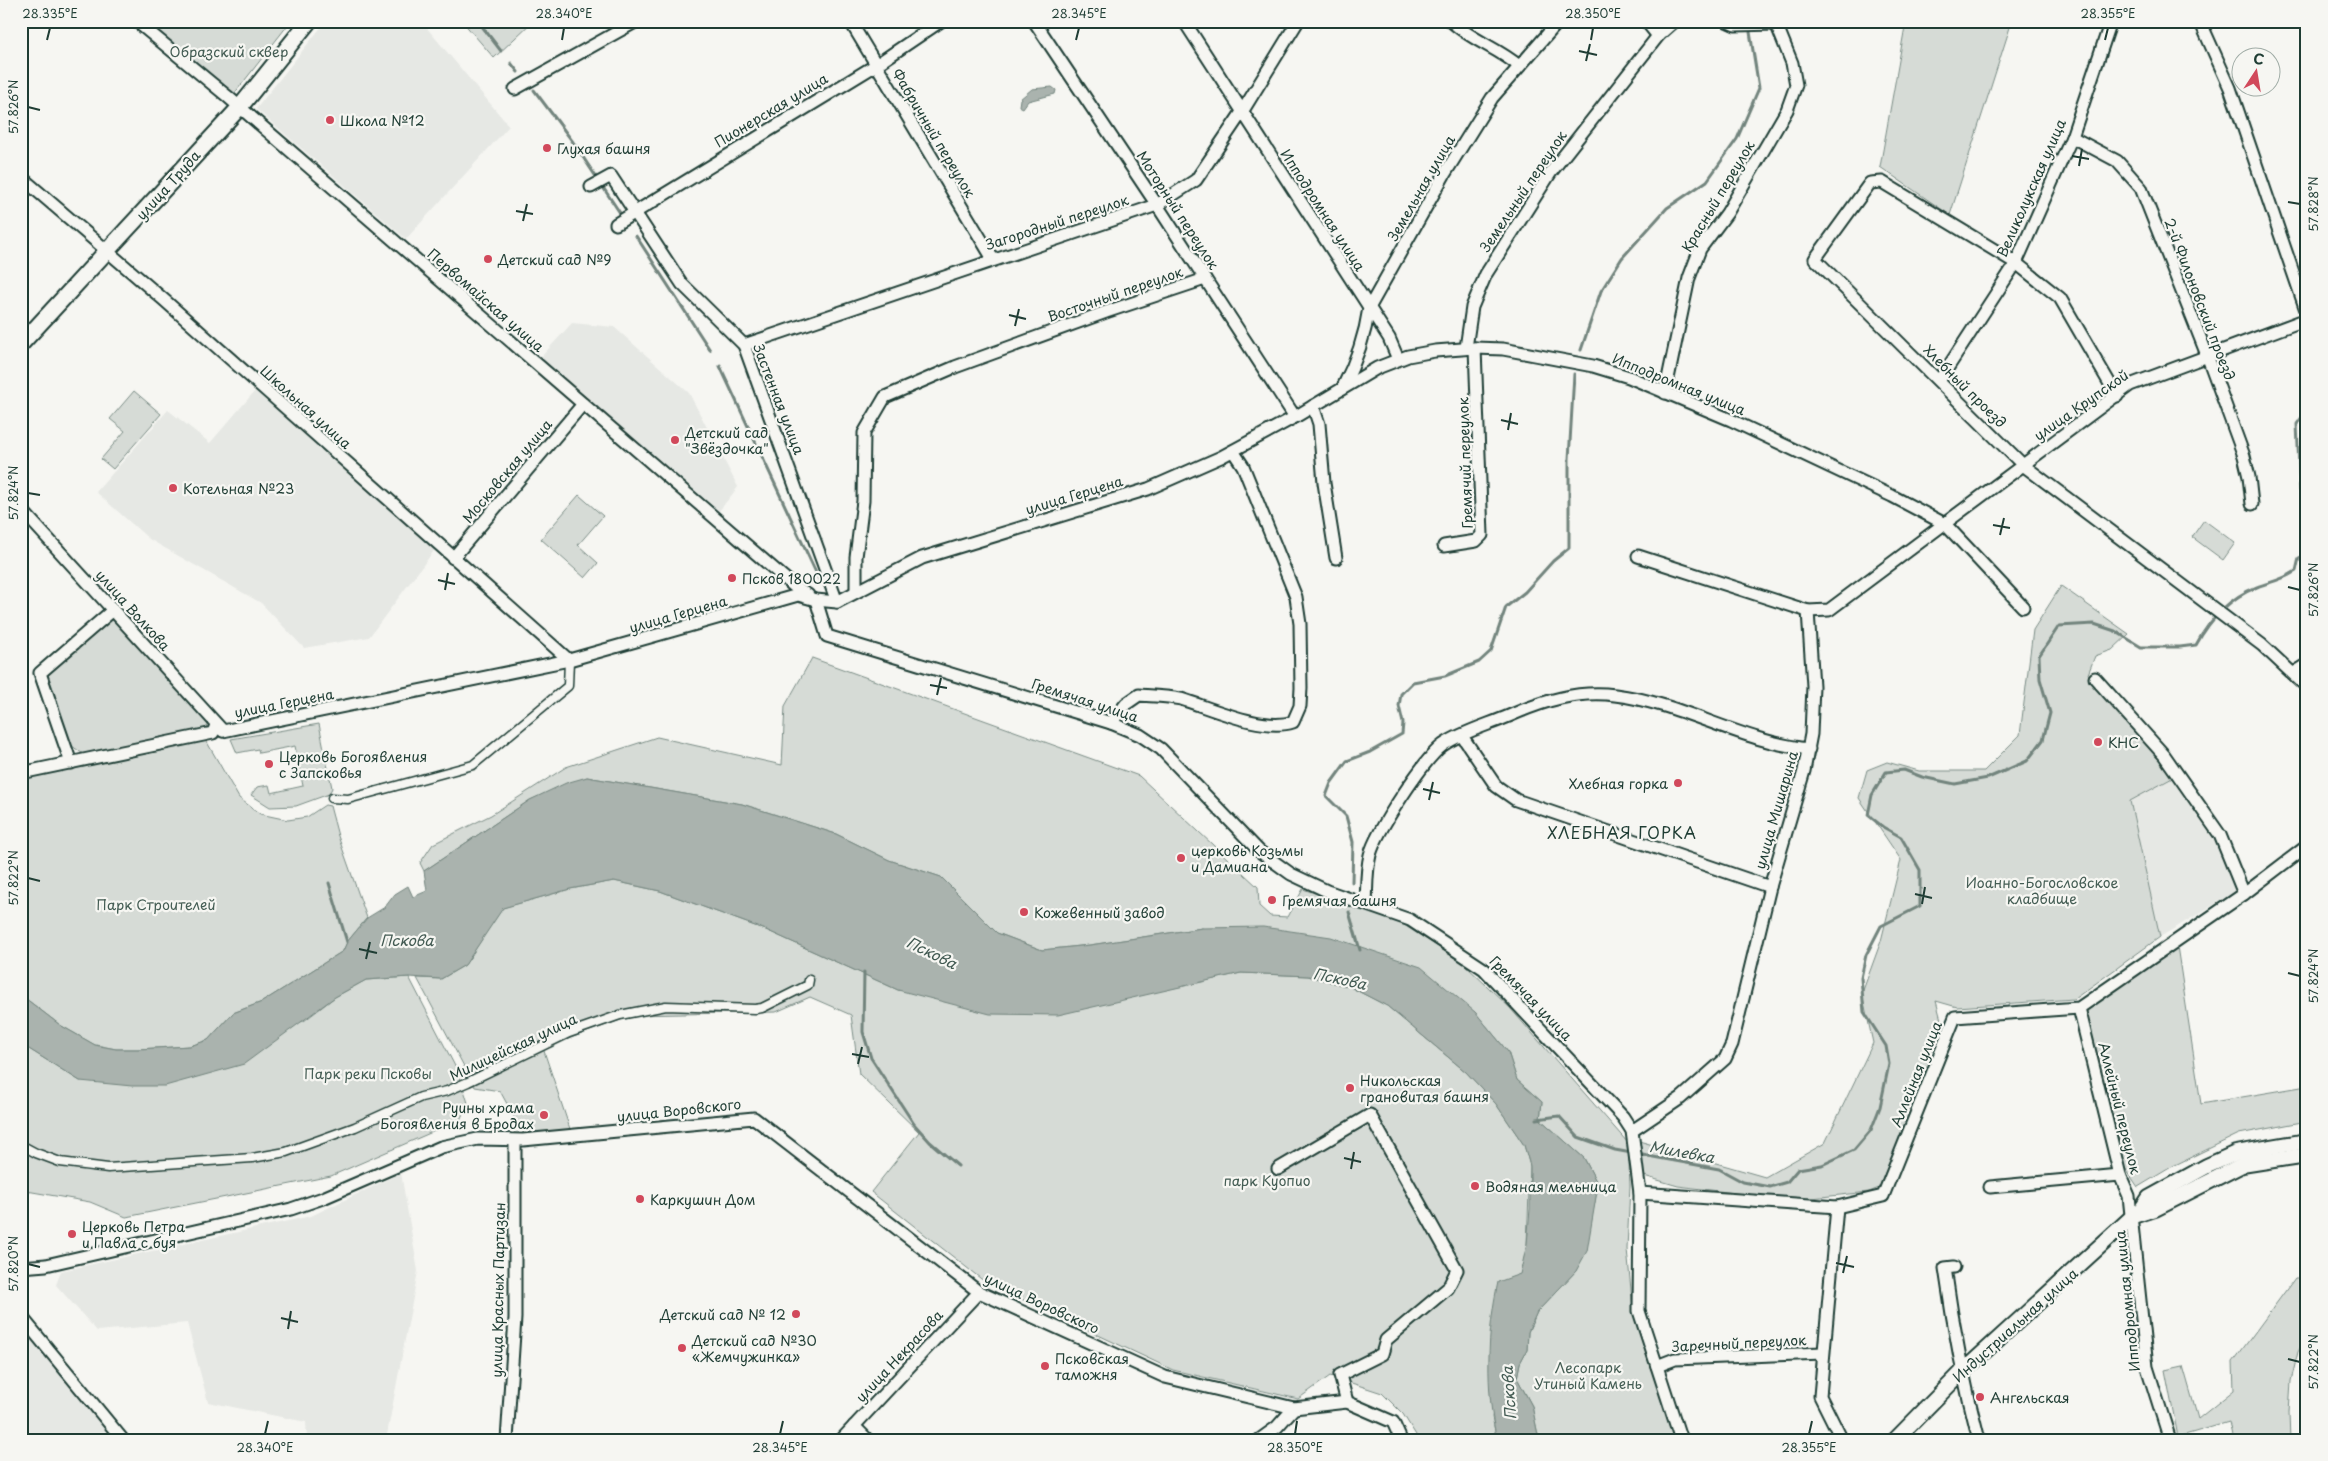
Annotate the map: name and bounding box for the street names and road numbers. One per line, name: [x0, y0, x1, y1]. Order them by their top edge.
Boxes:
street label: Фабричный переулок: [887, 65, 981, 202]
street label: Пионерская улица: [710, 68, 832, 152]
street label: Великолукская улица: [1991, 115, 2071, 260]
street label: Земельный переулок: [1474, 125, 1572, 256]
street label: Земельная улица: [1382, 131, 1460, 245]
street label: Красный переулок: [1676, 136, 1760, 256]
street label: улица Труда: [131, 145, 205, 225]
street label: Ипподромная улица: [1276, 145, 1371, 275]
street label: Моторный переулок: [1132, 147, 1225, 274]
street label: Загородный переулок: [983, 189, 1132, 255]
street label: 2-й Филоновский проезд: [2159, 215, 2241, 383]
street label: Первомайская улица: [423, 243, 549, 357]
street label: Восточный переулок: [1044, 261, 1186, 327]
street label: Застенная улица: [748, 340, 810, 458]
street label: Хлебный проезд: [1919, 340, 2011, 432]
street label: Ипподромная улица: [1609, 348, 1749, 420]
street label: Школьная улица: [256, 360, 356, 454]
street label: улица Крупской: [2029, 364, 2133, 446]
street label: Гремячий переулок: [1452, 396, 1478, 529]
street label: Московская улица: [457, 414, 557, 528]
street label: улица Герцена: [1023, 470, 1126, 520]
street label: улица Волкова: [91, 565, 175, 656]
street label: улица Герцена: [627, 590, 730, 638]
street label: Гремячая улица: [1029, 673, 1141, 727]
street label: улица Герцена: [232, 683, 336, 723]
street label: улица Мишарина: [1749, 748, 1803, 872]
street label: Гремячая улица: [1485, 951, 1577, 1045]
street label: Милицейская улица: [446, 1008, 581, 1086]
street label: Аллейная улица: [1885, 1018, 1947, 1130]
street label: Аллейный переулок: [2093, 1040, 2147, 1177]
street label: улица Воровского: [616, 1093, 742, 1127]
street label: улица Красных Партизан: [486, 1202, 510, 1378]
street label: Ипподромная улица: [2109, 1229, 2145, 1373]
street label: Индустриальная улица: [1948, 1263, 2082, 1387]
street label: улица Воровского: [981, 1267, 1103, 1339]
street label: улица Некрасова: [851, 1305, 948, 1407]
street label: Заречный переулок: [1671, 1329, 1807, 1357]

